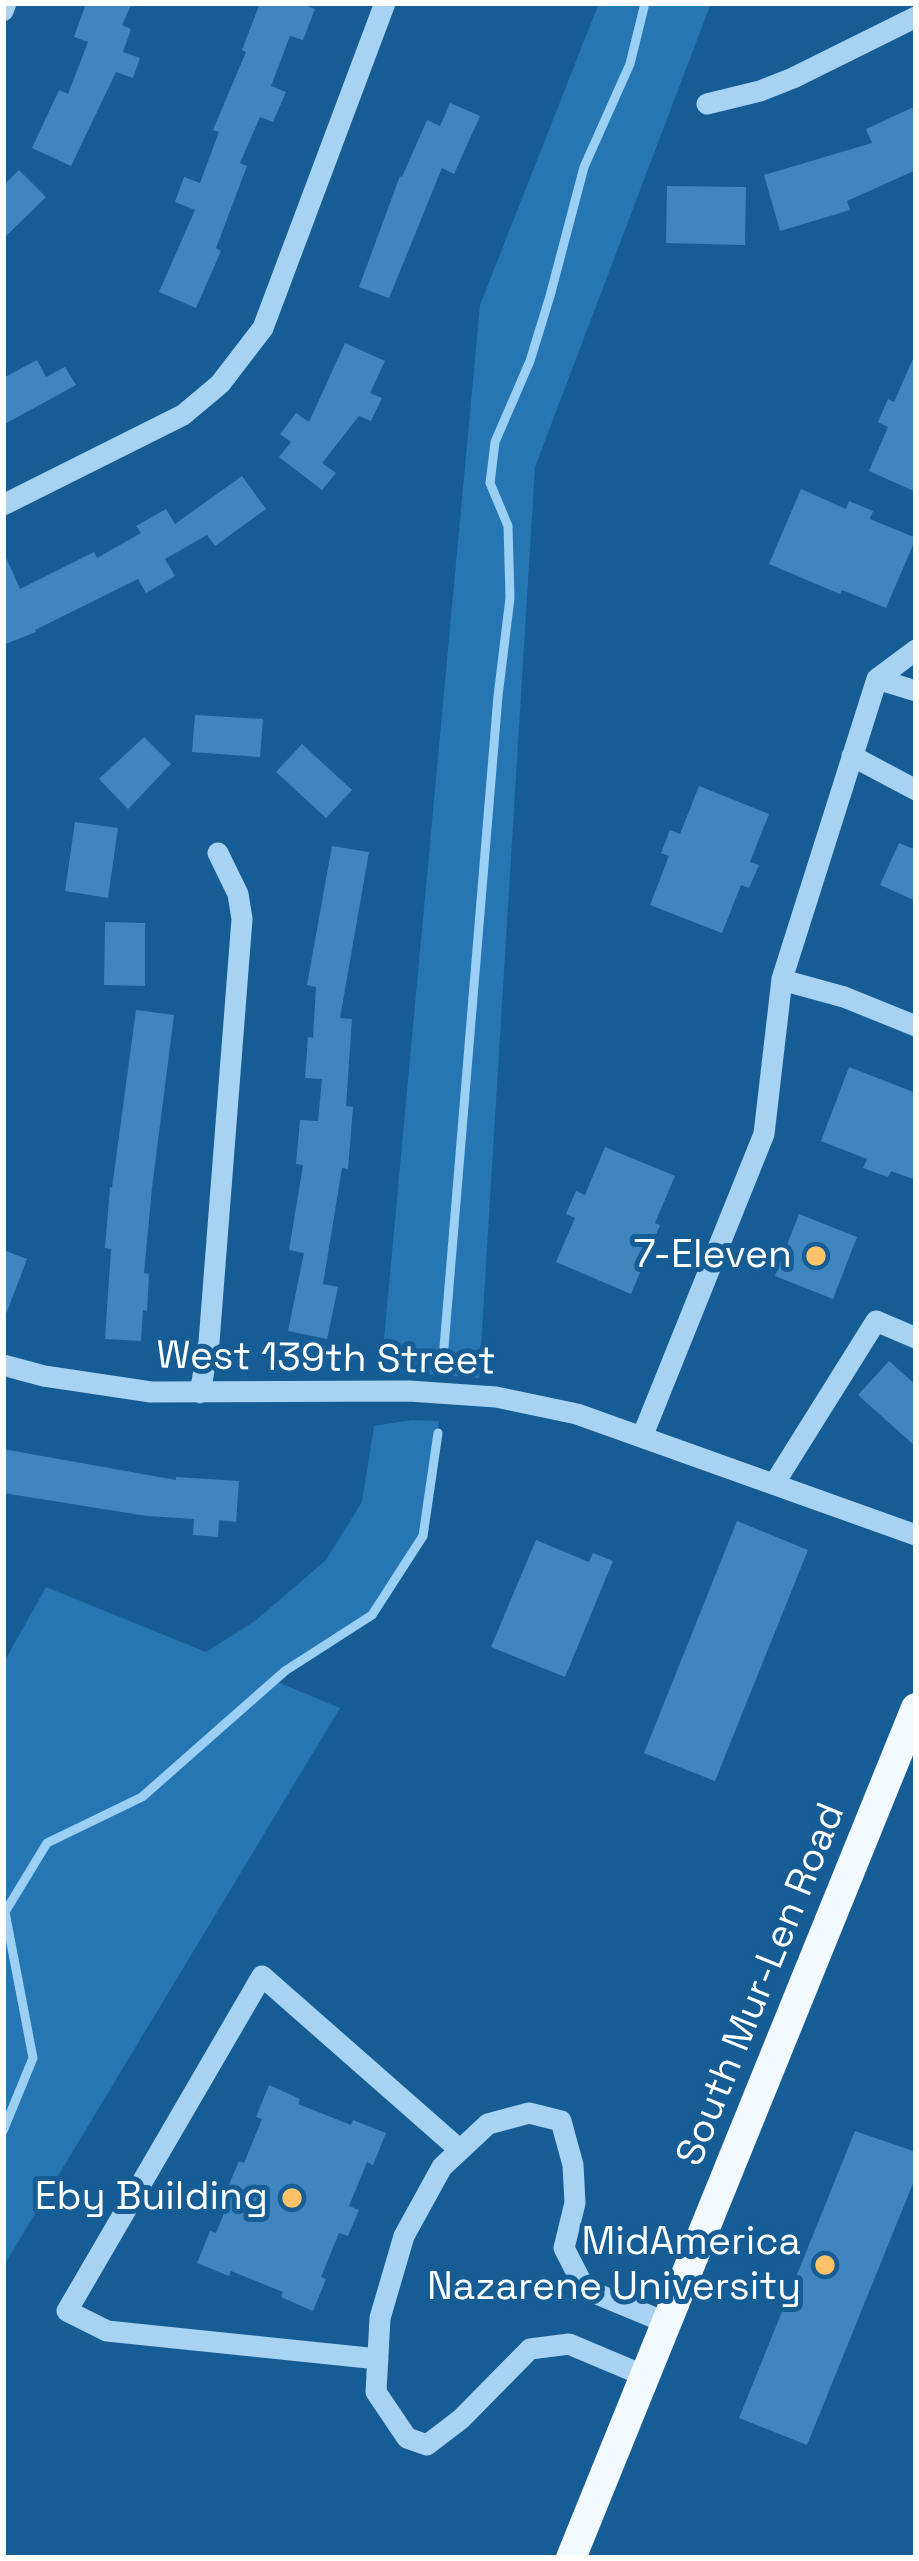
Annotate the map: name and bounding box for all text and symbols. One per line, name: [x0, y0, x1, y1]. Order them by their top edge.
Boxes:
place label: 7-Eleven: [634, 1233, 792, 1279]
marker: 7-Eleven: [803, 1243, 829, 1269]
street label: West 139th Street: [156, 1334, 496, 1386]
street label: South Mur-Len Road: [668, 1797, 856, 2173]
place label: Eby Building: [35, 2175, 268, 2221]
marker: Eby Building: [279, 2185, 305, 2211]
place label: MidAmerica Nazarene University: [427, 2220, 801, 2311]
marker: MidAmerica Nazarene University: [812, 2252, 838, 2278]

